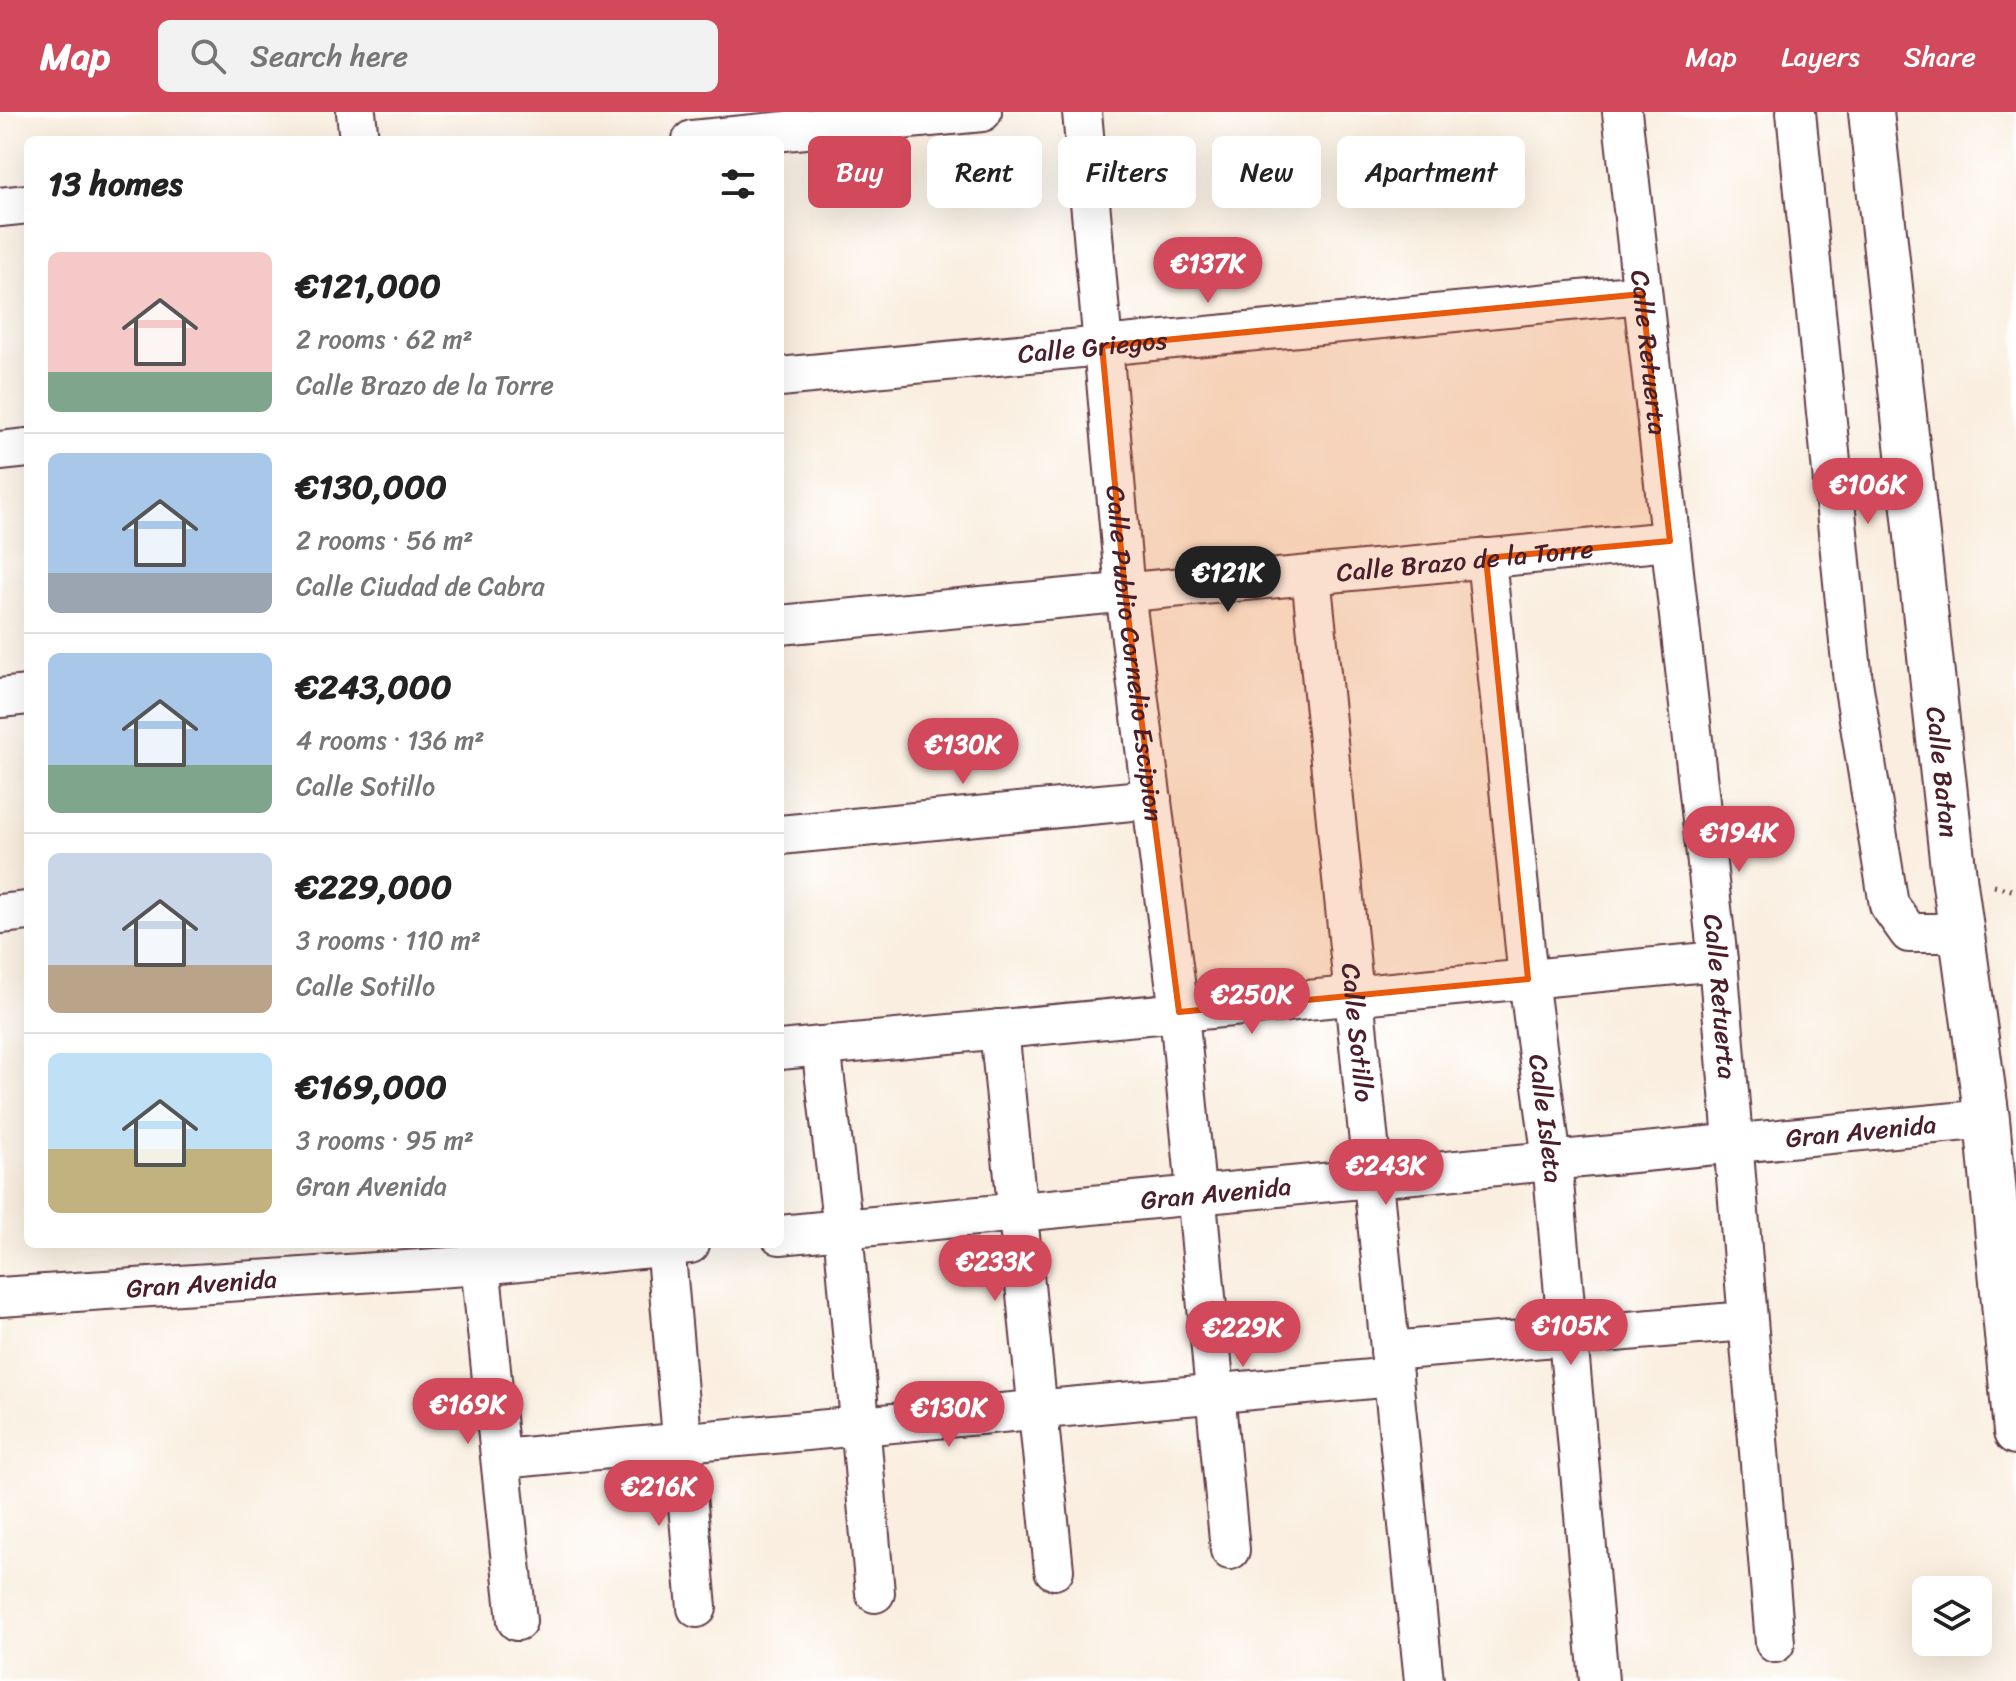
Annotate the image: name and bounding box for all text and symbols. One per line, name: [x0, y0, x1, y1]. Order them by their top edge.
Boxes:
search box: [158, 20, 718, 92]
text: Map: [40, 23, 110, 90]
text: Search here: [250, 29, 408, 83]
text: Map: [1685, 32, 1737, 81]
text: Layers: [1781, 32, 1860, 81]
text: Share: [1904, 32, 1976, 81]
icon: search: [186, 34, 230, 78]
chip: Buy: [808, 136, 911, 208]
chip: Rent: [927, 136, 1042, 208]
chip: Filters: [1058, 136, 1196, 208]
chip: New: [1212, 136, 1321, 208]
chip: Apartment: [1337, 136, 1525, 208]
text: 13 homes: [48, 154, 183, 214]
icon: filters: [716, 162, 760, 206]
pin: €137K: [1152, 237, 1264, 305]
text: €137K: [1171, 240, 1245, 286]
text: €121,000: [296, 256, 441, 316]
street label: Calle Retuerta: [1617, 268, 1681, 437]
icon: home: [112, 284, 208, 380]
text: 2 rooms · 62 m²: [296, 316, 473, 362]
street label: Calle Griegos: [1016, 317, 1169, 377]
text: Calle Brazo de la Torre: [296, 362, 554, 408]
text: €130,000: [296, 457, 447, 517]
pin: €106K: [1812, 458, 1924, 526]
text: €106K: [1830, 461, 1906, 507]
street label: Calle Publio Cornelio Escipion: [1093, 484, 1177, 824]
icon: home: [112, 485, 208, 581]
text: 2 rooms · 56 m²: [296, 517, 474, 563]
street label: Calle Brazo de la Torre: [1334, 525, 1596, 595]
pin: €121K: [1172, 546, 1284, 614]
text: €121K: [1193, 549, 1263, 595]
text: Calle Ciudad de Cabra: [296, 563, 545, 609]
text: €243,000: [296, 657, 452, 717]
icon: home: [112, 685, 208, 781]
street label: Calle Batan: [1913, 704, 1973, 840]
text: 4 rooms · 136 m²: [296, 717, 484, 763]
pin: €130K: [907, 718, 1019, 786]
text: €130K: [926, 721, 1000, 767]
text: Calle Sotillo: [296, 763, 435, 809]
pin: €194K: [1683, 806, 1795, 874]
text: €194K: [1701, 809, 1777, 855]
text: €229,000: [296, 857, 452, 917]
icon: home: [112, 885, 208, 981]
street label: Calle Retuerta: [1690, 912, 1751, 1081]
text: 3 rooms · 110 m²: [296, 917, 481, 963]
street label: Calle Sotillo: [1328, 961, 1388, 1104]
text: Calle Sotillo: [296, 963, 435, 1009]
pin: €250K: [1196, 968, 1308, 1036]
text: €250K: [1212, 971, 1292, 1017]
street label: Calle Isleta: [1515, 1051, 1577, 1185]
text: €169,000: [296, 1057, 447, 1117]
icon: home: [112, 1085, 208, 1181]
street label: Gran Avenida: [1784, 1101, 1938, 1161]
text: 3 rooms · 95 m²: [296, 1117, 474, 1163]
pin: €243K: [1330, 1139, 1442, 1207]
text: €243K: [1347, 1142, 1425, 1188]
text: Gran Avenida: [296, 1163, 447, 1209]
street label: Gran Avenida: [1139, 1163, 1293, 1223]
pin: €233K: [939, 1235, 1051, 1303]
text: €233K: [957, 1238, 1033, 1284]
street label: Gran Avenida: [125, 1256, 279, 1312]
pin: €105K: [1515, 1299, 1627, 1367]
pin: €229K: [1187, 1301, 1299, 1369]
text: €105K: [1533, 1302, 1609, 1348]
text: €229K: [1203, 1304, 1283, 1350]
pin: €169K: [412, 1378, 524, 1446]
text: €169K: [431, 1381, 505, 1427]
pin: €130K: [893, 1381, 1005, 1449]
text: €130K: [912, 1384, 986, 1430]
pin: €216K: [603, 1460, 715, 1528]
text: €216K: [622, 1463, 696, 1509]
map controls: [1912, 1576, 1992, 1656]
button: layers: [1912, 1576, 1992, 1656]

